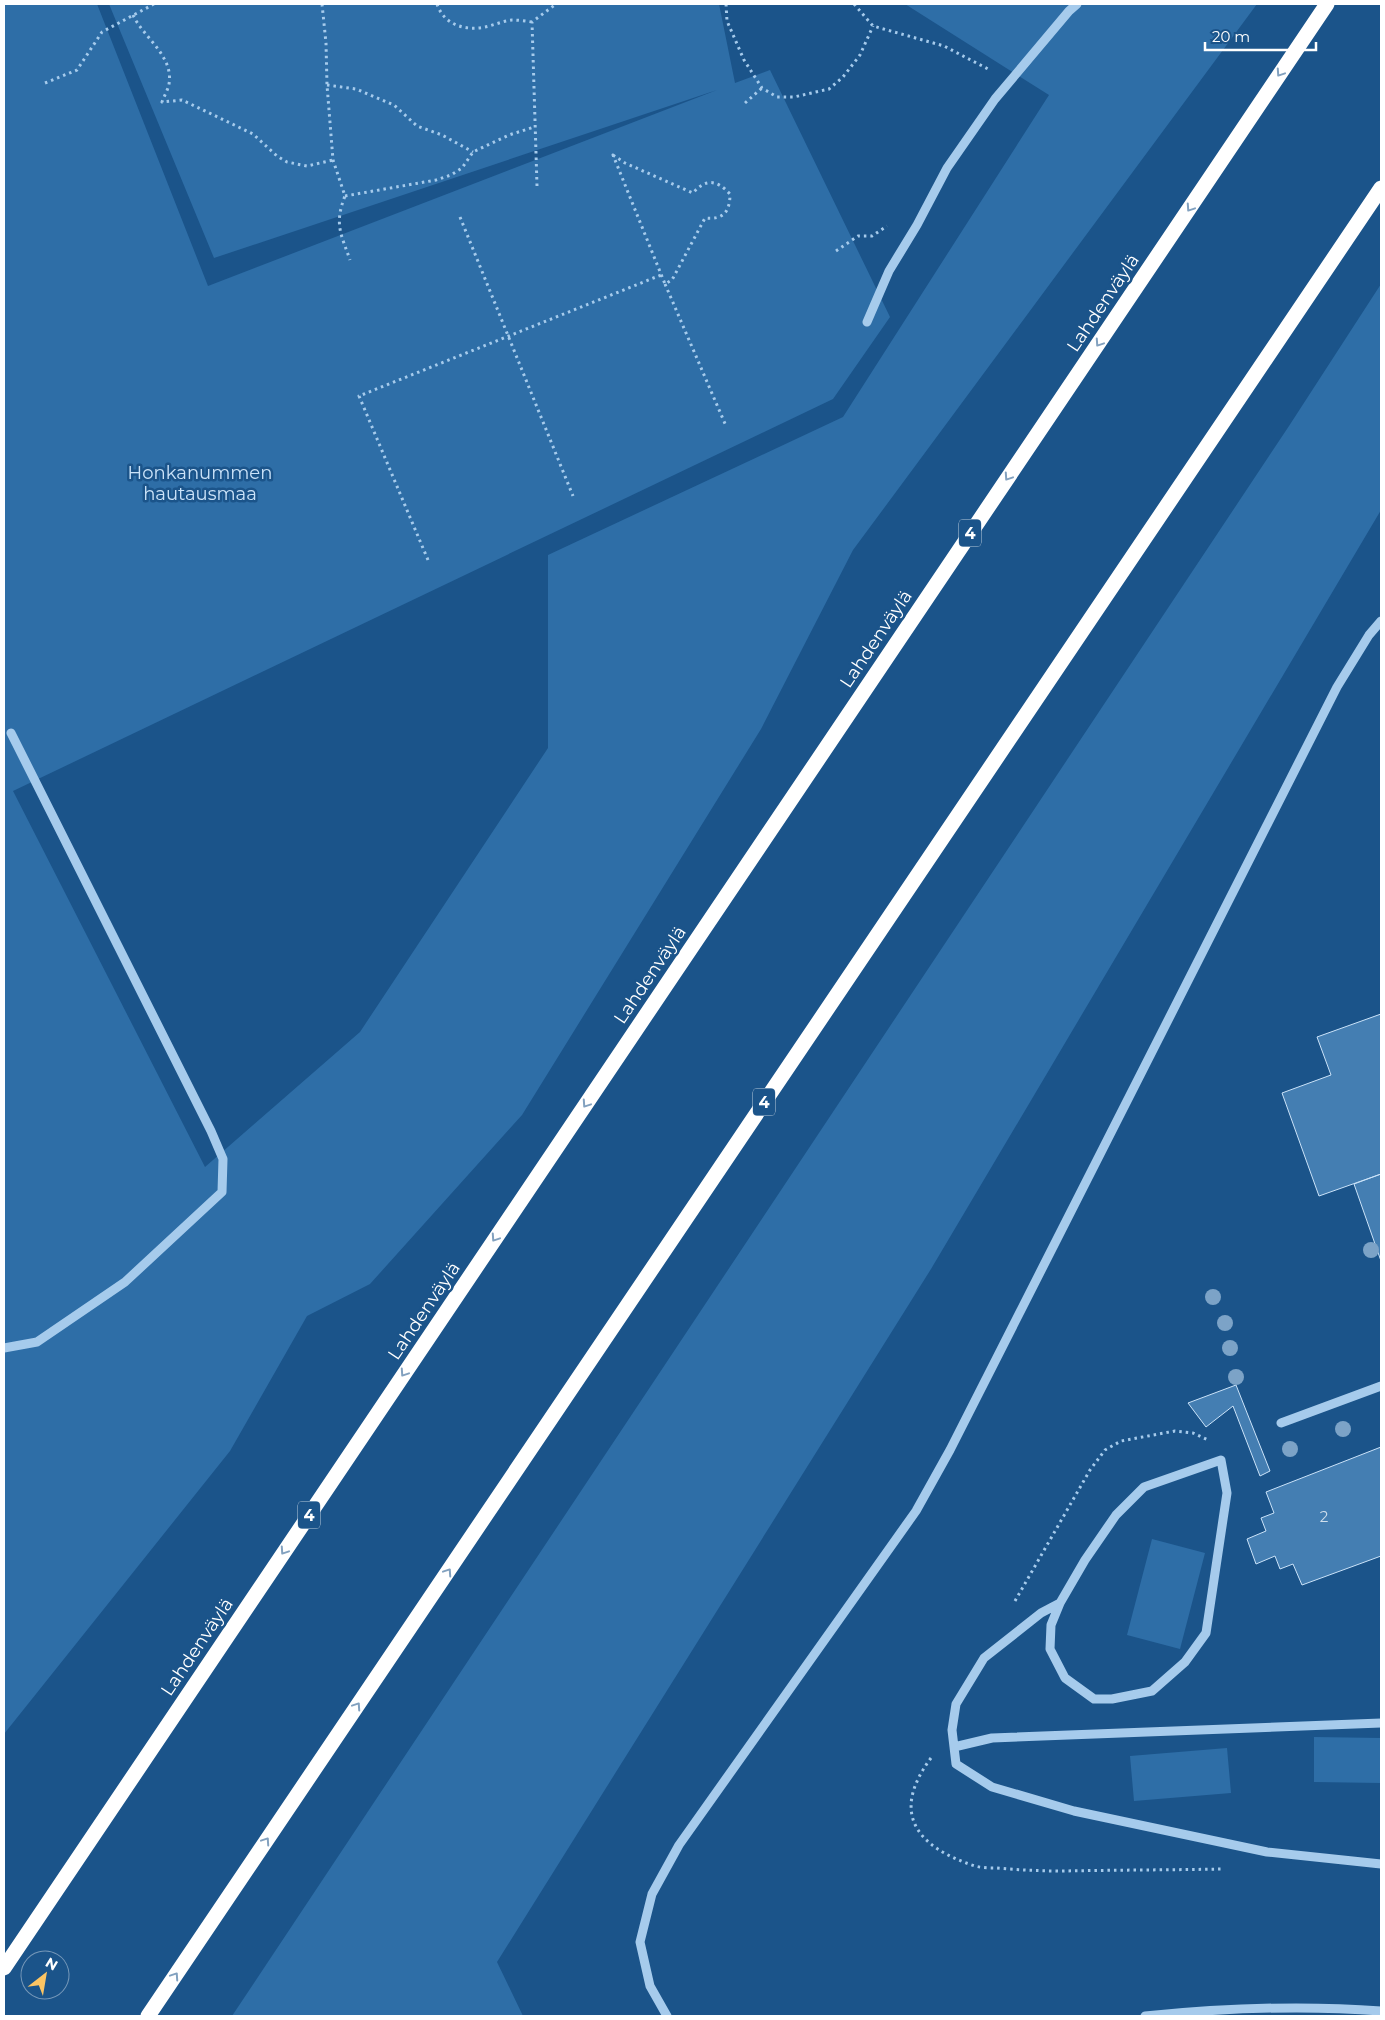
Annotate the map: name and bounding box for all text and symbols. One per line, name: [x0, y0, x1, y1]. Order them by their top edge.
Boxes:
scale bar: [1205, 20, 1316, 52]
text: 20 m: [1212, 27, 1250, 46]
one-way arrow: [1277, 67, 1286, 77]
one-way arrow: [1186, 203, 1196, 212]
street label: Lahdenväylä: [1062, 250, 1144, 356]
one-way arrow: [1096, 337, 1105, 346]
park label: Honkanummen hautausmaa: [128, 462, 272, 505]
one-way arrow: [1005, 472, 1014, 481]
road number: 4: [959, 520, 981, 546]
street label: Lahdenväylä: [835, 586, 917, 692]
street label: Lahdenväylä: [609, 922, 691, 1028]
road number: 4: [753, 1088, 775, 1116]
one-way arrow: [583, 1098, 592, 1107]
one-way arrow: [492, 1233, 501, 1242]
street label: Lahdenväylä: [383, 1258, 465, 1364]
one-way arrow: [401, 1368, 411, 1377]
road number: 4: [298, 1502, 320, 1528]
house number: 2: [1320, 1507, 1328, 1526]
one-way arrow: [281, 1546, 290, 1555]
one-way arrow: [441, 1568, 451, 1577]
street label: Lahdenväylä: [156, 1594, 238, 1700]
one-way arrow: [351, 1703, 360, 1712]
one-way arrow: [260, 1837, 269, 1847]
north arrow: [20, 1950, 70, 2000]
text: N: [42, 1953, 61, 1974]
one-way arrow: [169, 1972, 178, 1982]

